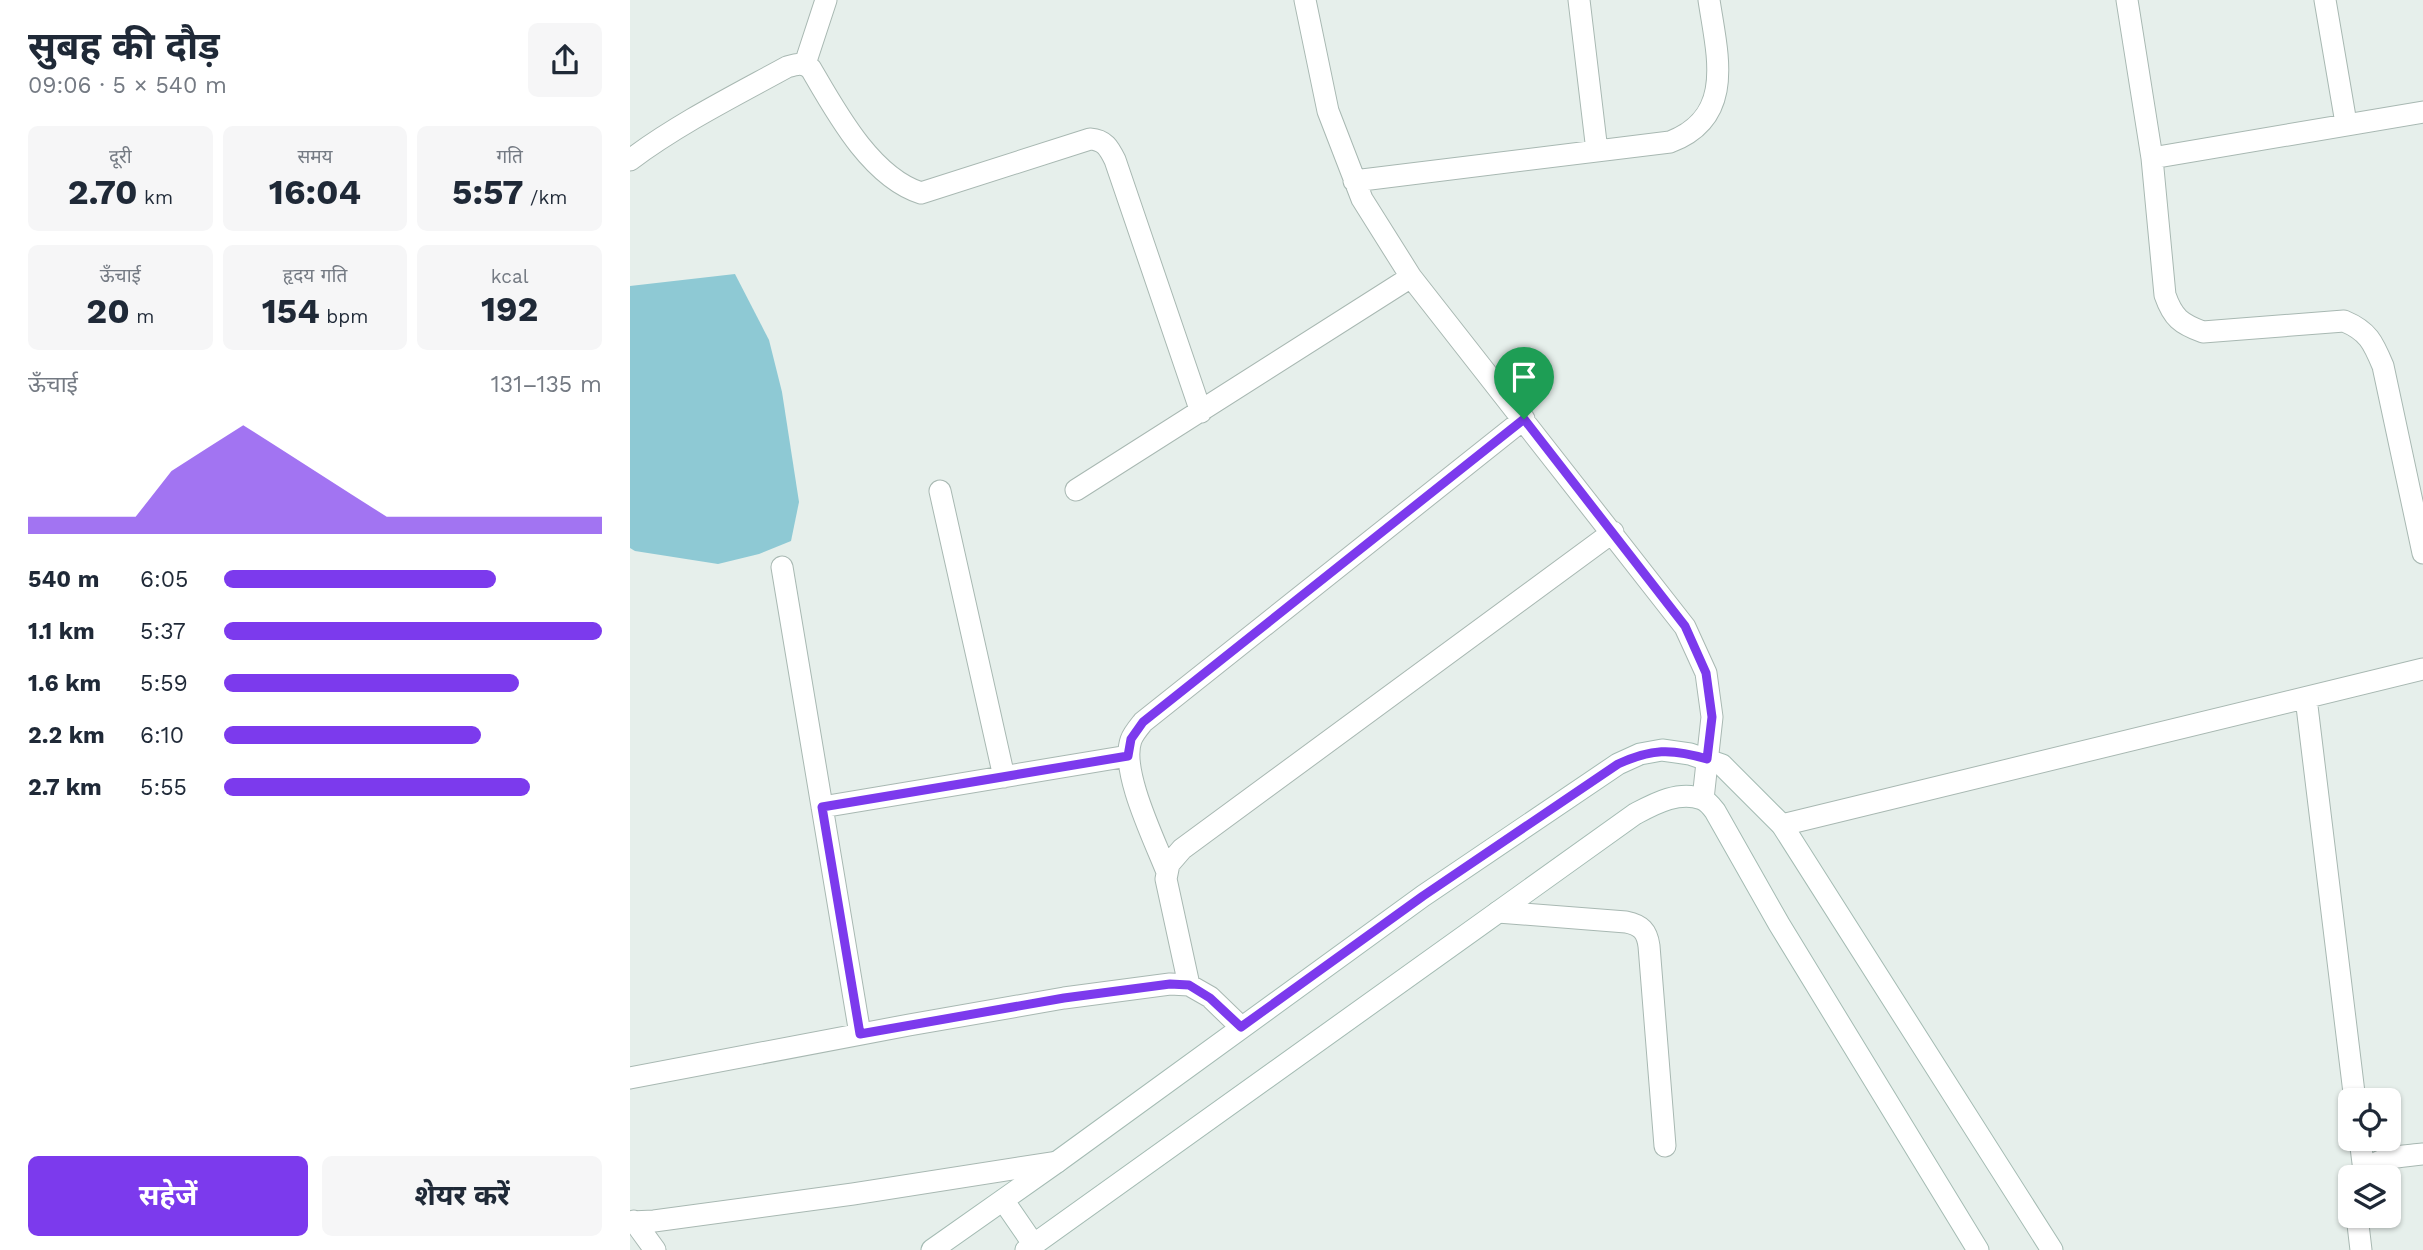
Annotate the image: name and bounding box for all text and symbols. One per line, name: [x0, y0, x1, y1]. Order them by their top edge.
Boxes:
button: share: [528, 23, 602, 97]
text: सुबह की दौड़: [28, 24, 220, 68]
text: 09:06 · 5 × 540 m: [28, 72, 227, 99]
text: दूरी: [109, 145, 132, 168]
text: समय: [297, 145, 333, 168]
text: गति: [496, 145, 523, 168]
text: 2.70: [68, 171, 138, 213]
text: 16:04: [269, 171, 361, 213]
text: 5:57: [452, 171, 524, 213]
text: km: [138, 186, 173, 209]
text: /km: [524, 186, 567, 209]
text: ऊँचाई: [100, 264, 141, 287]
text: हृदय गति: [283, 264, 347, 287]
text: kcal: [491, 265, 528, 288]
text: 192: [481, 288, 538, 330]
text: 20: [86, 290, 130, 332]
text: 154: [262, 290, 320, 332]
text: m: [130, 305, 154, 328]
text: bpm: [320, 305, 368, 328]
pin: [1494, 347, 1554, 419]
icon: arrive: [1505, 358, 1543, 396]
text: ऊँचाई: [28, 371, 78, 398]
text: 131–135 m: [491, 371, 602, 398]
text: 540 m: [28, 566, 99, 593]
text: 6:05: [140, 566, 188, 593]
text: 1.1 km: [28, 618, 95, 645]
text: 5:37: [140, 618, 186, 645]
text: 1.6 km: [28, 670, 101, 697]
text: 5:59: [140, 670, 188, 697]
text: 2.2 km: [28, 722, 105, 749]
text: 6:10: [140, 722, 184, 749]
text: 2.7 km: [28, 774, 102, 801]
text: 5:55: [140, 774, 187, 801]
map controls: [2338, 1088, 2401, 1228]
button: locate: [2338, 1088, 2401, 1151]
button: सहेजें: [28, 1156, 308, 1236]
button: शेयर करें: [322, 1156, 602, 1236]
button: layers: [2338, 1165, 2401, 1228]

